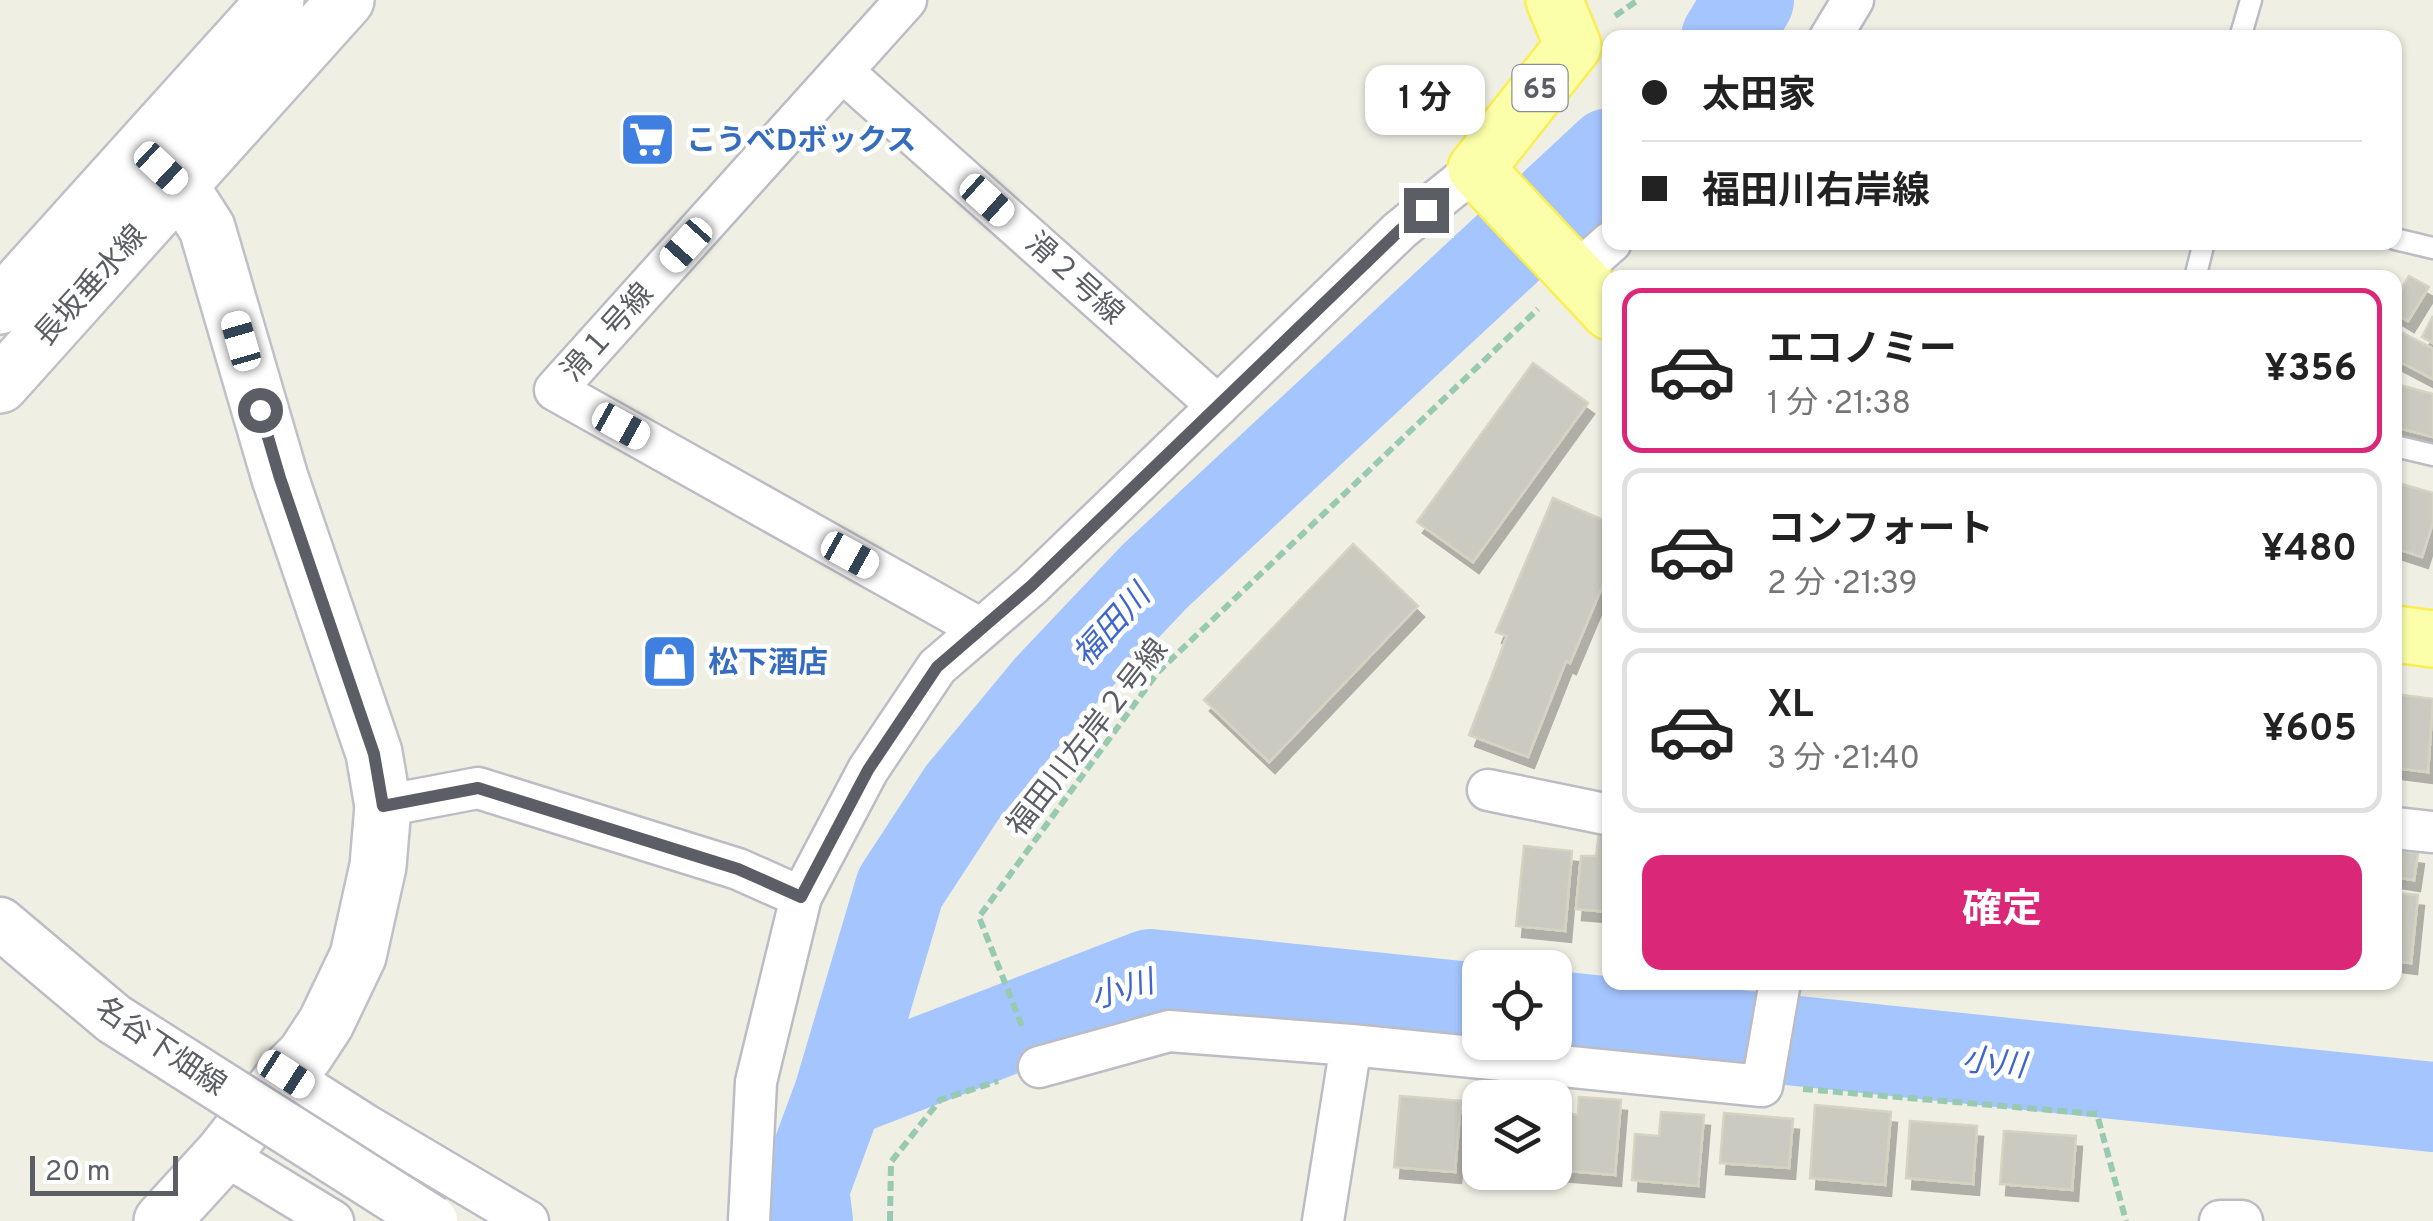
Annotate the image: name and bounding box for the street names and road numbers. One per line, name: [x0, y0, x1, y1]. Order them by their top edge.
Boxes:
road number: 65: [1512, 65, 1568, 111]
street label: 長坂垂水線: [28, 219, 156, 355]
street label: 滑２号線: [1016, 226, 1130, 334]
street label: 滑１号線: [555, 277, 663, 391]
street label: 福田川左岸２号線: [1001, 633, 1177, 844]
street label: 名谷下畑線: [87, 991, 232, 1105]

